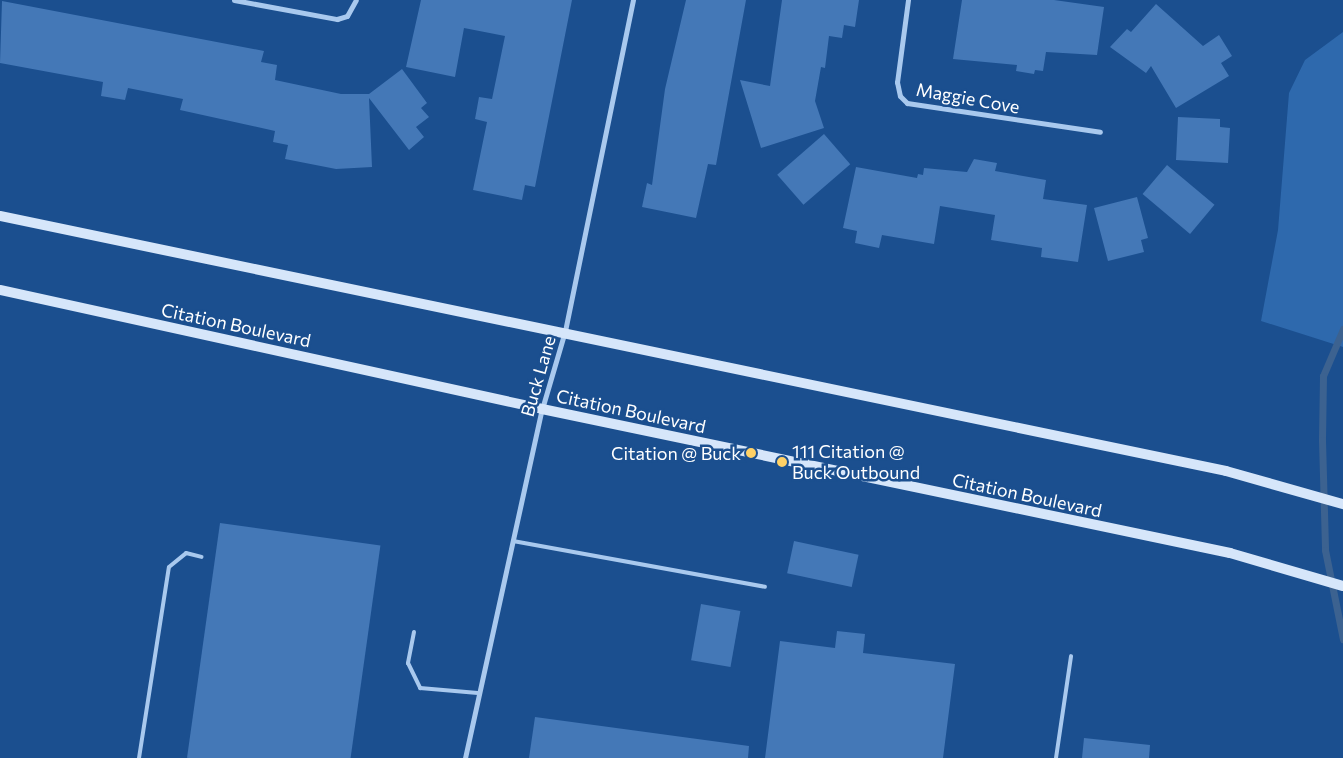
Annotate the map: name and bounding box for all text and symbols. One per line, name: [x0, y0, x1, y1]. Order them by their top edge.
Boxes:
street label: Maggie Cove: [915, 78, 1021, 118]
street label: Citation Boulevard: [159, 299, 313, 351]
street label: Buck Lane: [516, 333, 560, 419]
street label: Citation Boulevard: [554, 385, 708, 437]
place label: 111 Citation @ Buck Outbound: [792, 441, 920, 484]
place label: Citation @ Buck: [611, 442, 741, 464]
marker: Citation @ Buck: [745, 447, 757, 459]
marker: 111 Citation @ Buck Outbound: [776, 456, 788, 468]
street label: Citation Boulevard: [950, 469, 1104, 521]

